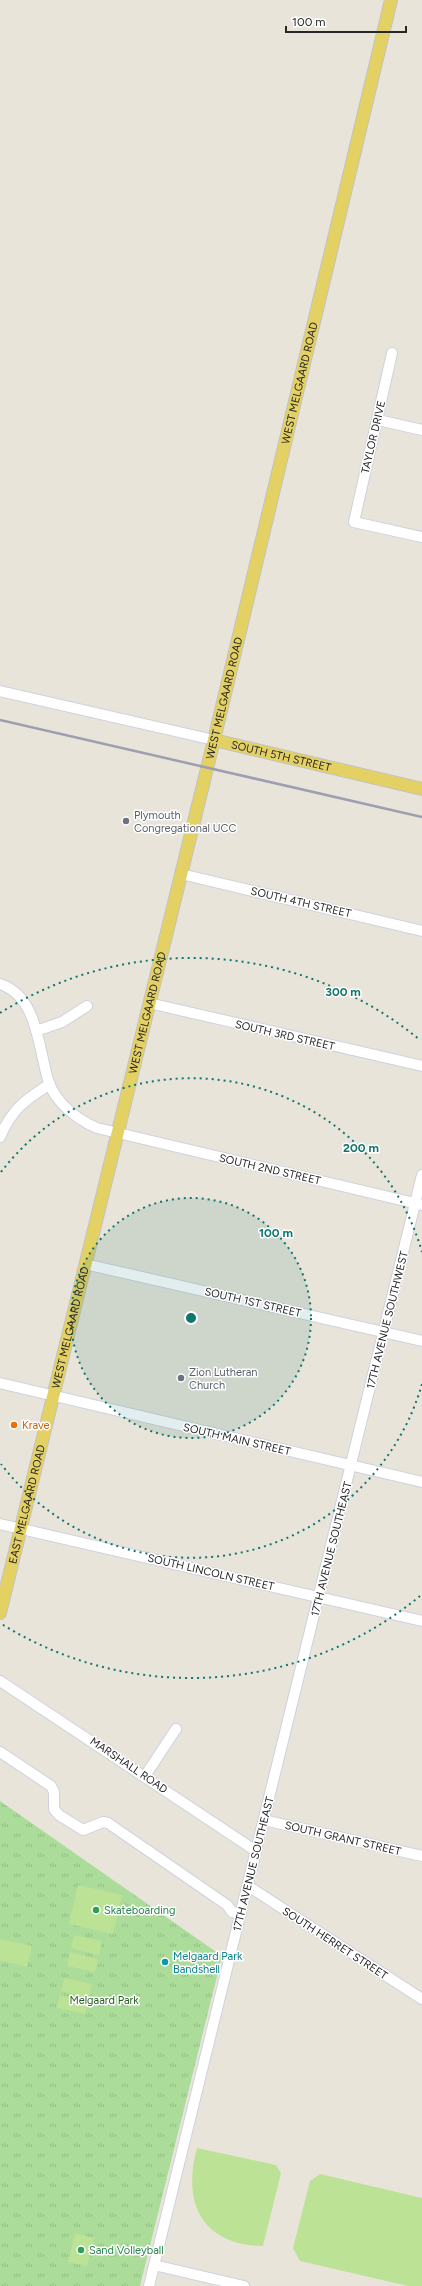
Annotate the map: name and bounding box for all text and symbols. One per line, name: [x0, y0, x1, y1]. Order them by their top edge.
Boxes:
scale bar: [286, 8, 406, 34]
text: 100 m: [292, 15, 326, 29]
street label: WEST MELGAARD ROAD: [279, 320, 321, 445]
street label: TAYLOR DRIVE: [359, 399, 388, 475]
street label: WEST MELGAARD ROAD: [204, 635, 245, 760]
street label: SOUTH 5TH STREET: [230, 738, 332, 774]
place label: Plymouth Congregational UCC: [134, 809, 236, 835]
marker: Plymouth Congregational UCC: [121, 816, 131, 826]
street label: SOUTH 4TH STREET: [249, 885, 352, 920]
street label: WEST MELGAARD ROAD: [126, 950, 169, 1075]
text: 300 m: [325, 985, 361, 999]
street label: SOUTH 3RD STREET: [234, 1018, 336, 1053]
text: 200 m: [343, 1141, 379, 1155]
street label: SOUTH 2ND STREET: [218, 1151, 322, 1187]
text: 100 m: [259, 1226, 293, 1240]
street label: 17TH AVENUE SOUTHWEST: [364, 1250, 411, 1390]
street label: WEST MELGAARD ROAD: [49, 1265, 92, 1390]
street label: SOUTH 1ST STREET: [203, 1285, 303, 1320]
centre of rings: [184, 1311, 198, 1325]
place label: Zion Lutheran Church: [189, 1366, 257, 1392]
marker: Zion Lutheran Church: [176, 1373, 186, 1383]
place label: Krave: [22, 1419, 50, 1432]
marker: Krave: [9, 1420, 19, 1430]
street label: SOUTH MAIN STREET: [182, 1421, 292, 1458]
street label: EAST MELGAARD ROAD: [6, 1443, 48, 1565]
street label: 17TH AVENUE SOUTHEAST: [308, 1480, 355, 1618]
street label: SOUTH LINCOLN STREET: [146, 1552, 275, 1593]
street label: MARSHALL ROAD: [87, 1735, 170, 1796]
street label: 17TH AVENUE SOUTHEAST: [230, 1795, 277, 1933]
street label: SOUTH GRANT STREET: [284, 1819, 402, 1858]
place label: Skateboarding: [104, 1904, 175, 1917]
marker: Skateboarding: [91, 1905, 101, 1915]
street label: SOUTH HERRET STREET: [280, 1905, 390, 1982]
place label: Melgaard Park Bandshell: [173, 1950, 243, 1976]
marker: Melgaard Park Bandshell: [160, 1957, 170, 1967]
park label: Melgaard Park: [69, 1994, 139, 2007]
place label: Sand Volleyball: [89, 2244, 164, 2257]
marker: Sand Volleyball: [76, 2245, 86, 2255]

